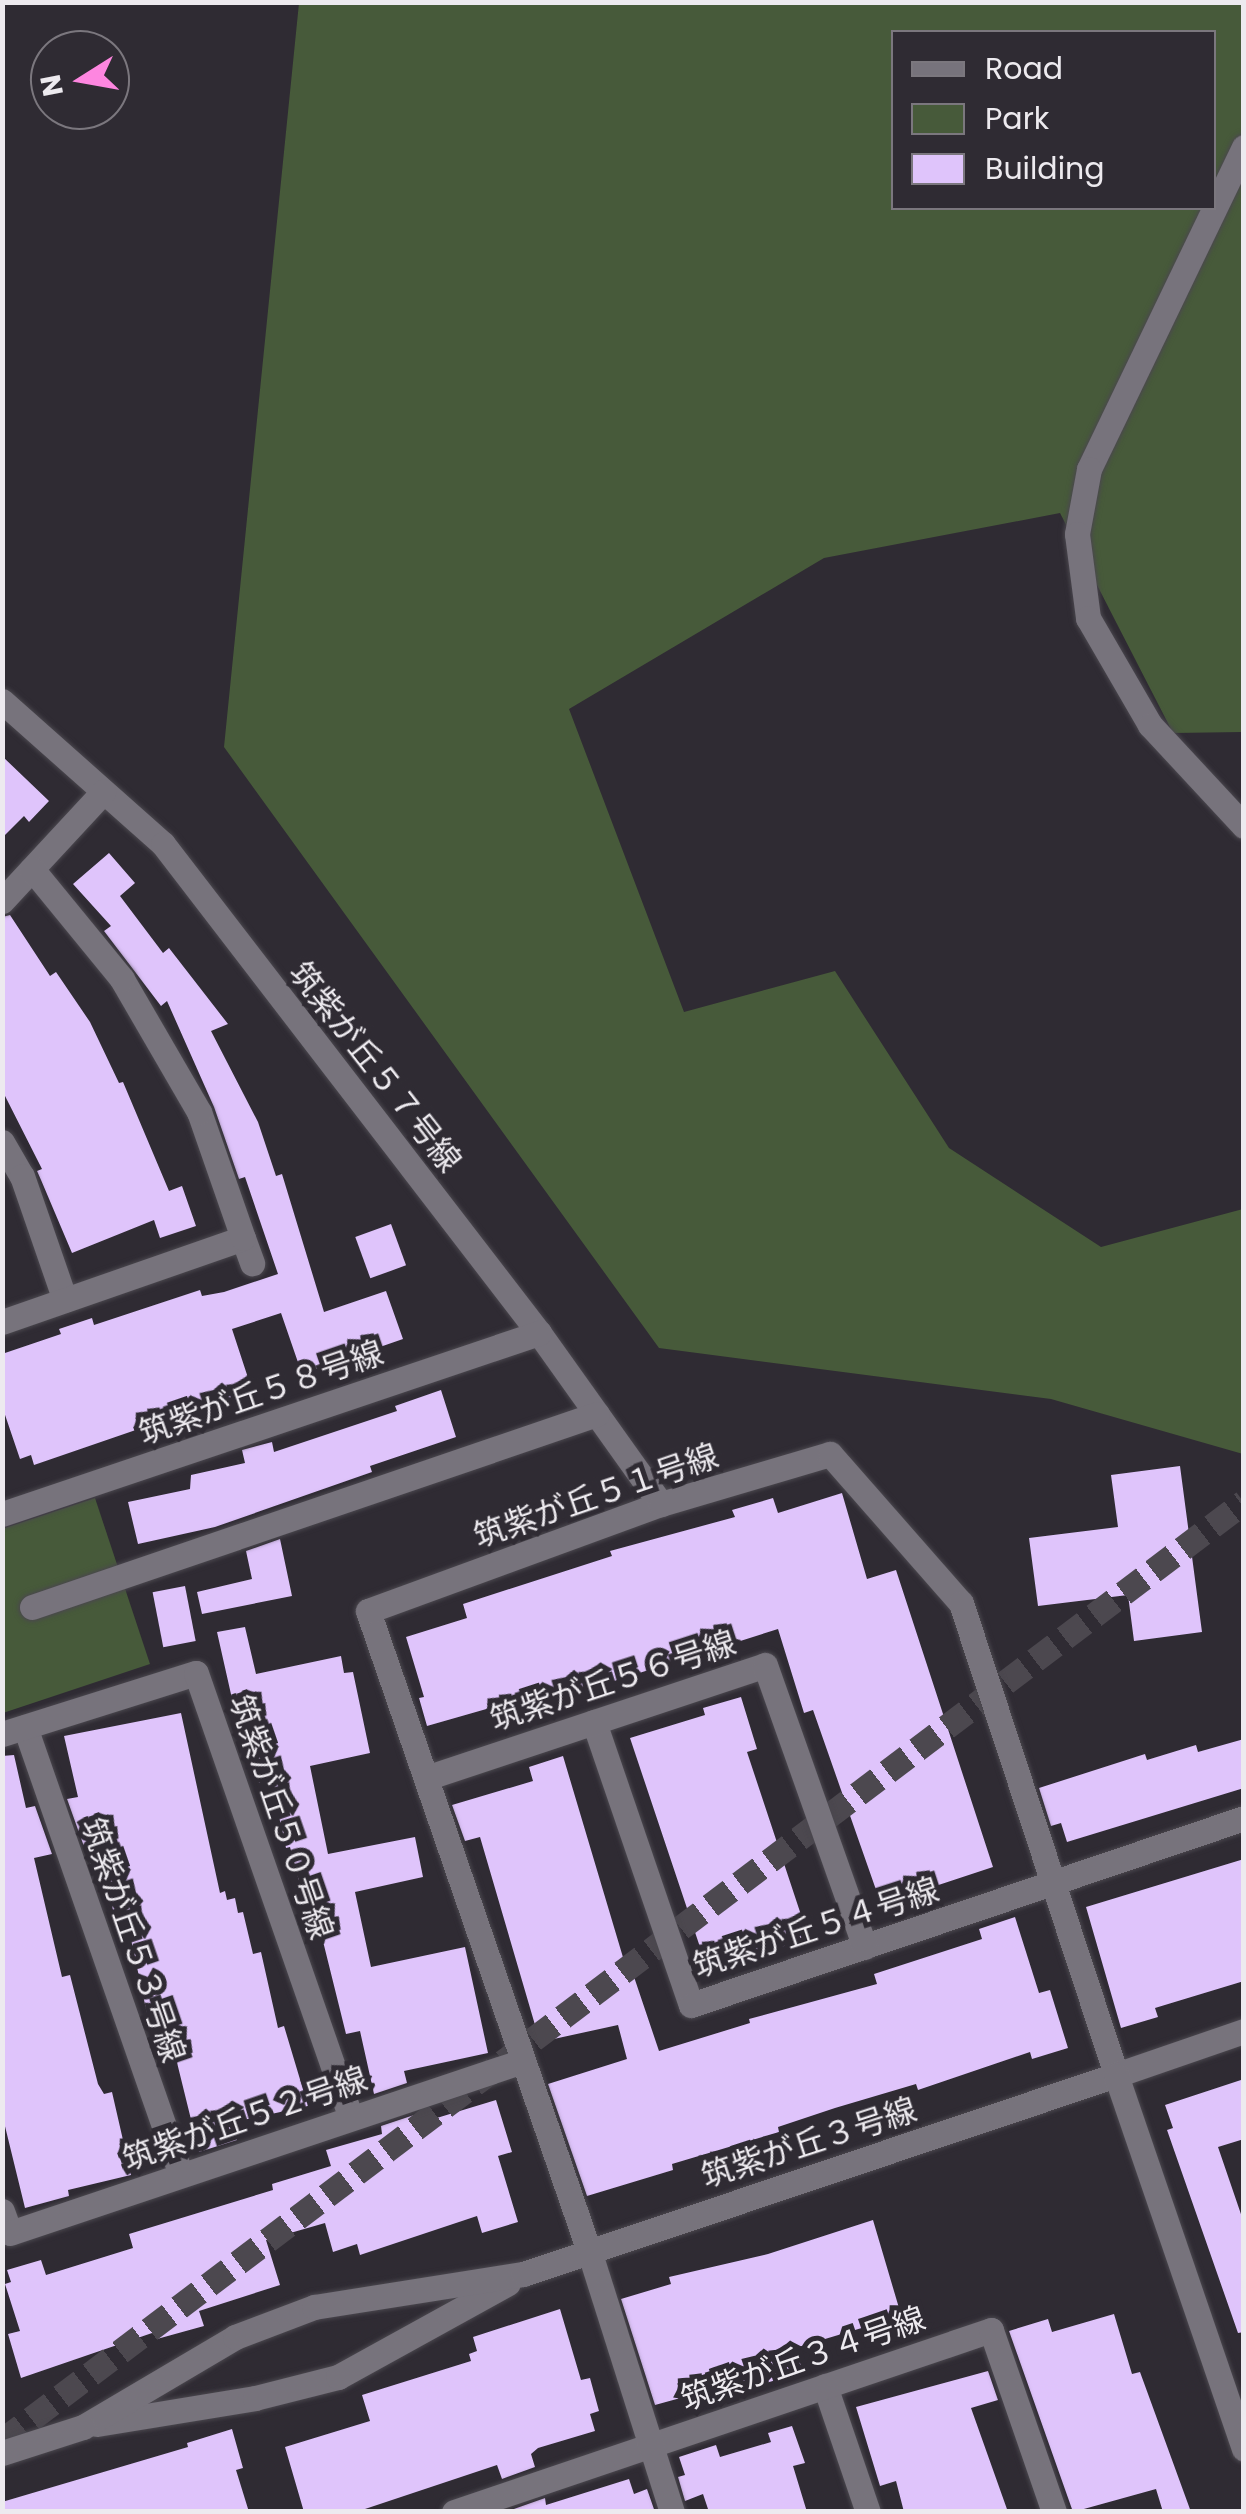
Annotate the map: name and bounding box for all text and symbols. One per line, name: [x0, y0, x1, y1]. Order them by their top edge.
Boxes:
north arrow: [30, 30, 130, 130]
legend: [891, 30, 1216, 210]
text: Road: [985, 47, 1063, 90]
text: N: [31, 71, 73, 99]
text: Park: [985, 97, 1049, 140]
text: Building: [985, 147, 1105, 190]
street label: 筑紫が丘５７号線: [281, 954, 469, 1180]
street label: 筑紫が丘５８号線: [134, 1333, 388, 1453]
street label: 筑紫が丘５１号線: [469, 1436, 723, 1556]
street label: 筑紫が丘５６号線: [485, 1623, 741, 1739]
street label: 筑紫が丘５０号線: [221, 1690, 341, 1944]
street label: 筑紫が丘５３号線: [73, 1813, 193, 2067]
street label: 筑紫が丘５４号線: [688, 1870, 944, 1986]
street label: 筑紫が丘５２号線: [118, 2059, 372, 2179]
street label: 筑紫が丘３号線: [697, 2090, 921, 2196]
street label: 筑紫が丘３４号線: [676, 2299, 930, 2419]

